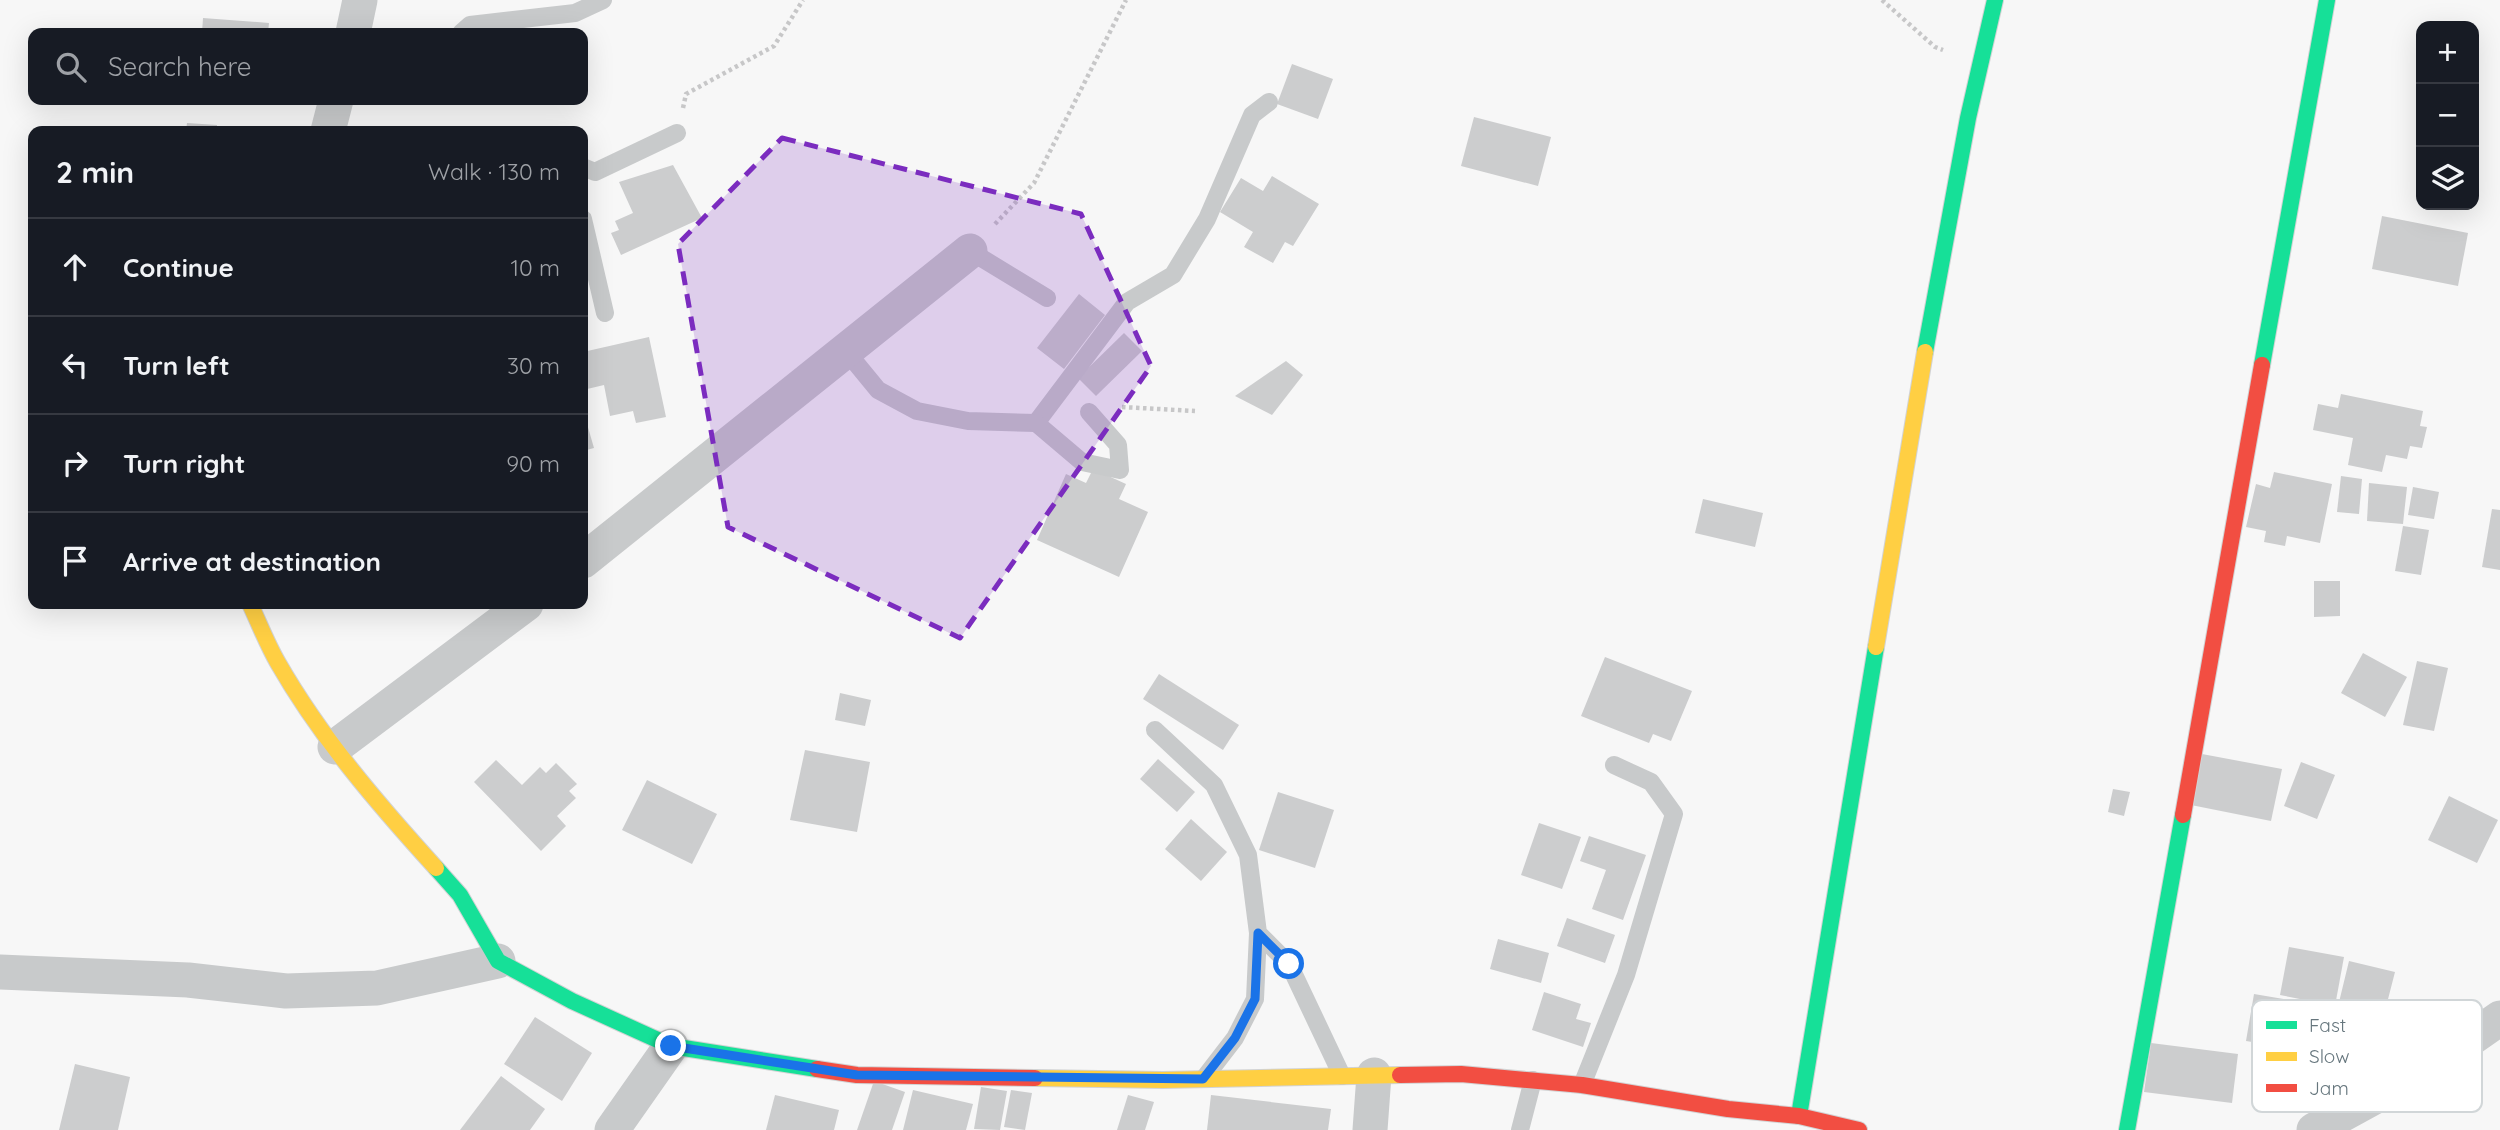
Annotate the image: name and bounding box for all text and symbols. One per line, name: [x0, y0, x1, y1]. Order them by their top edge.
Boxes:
map controls: [2416, 21, 2479, 210]
button: +: [2416, 21, 2479, 84]
search box: [28, 28, 588, 105]
icon: search: [52, 48, 90, 86]
text: Search here: [108, 50, 252, 83]
button: −: [2416, 84, 2479, 147]
button: layers: [2416, 147, 2479, 210]
text: 2 min: [56, 153, 134, 191]
text: Walk · 130 m: [428, 157, 560, 186]
icon: ahead: [56, 248, 94, 286]
text: Continue: [123, 251, 234, 284]
text: 10 m: [511, 253, 560, 282]
icon: left: [56, 346, 94, 384]
text: Turn left: [123, 349, 230, 382]
text: 30 m: [507, 351, 560, 380]
icon: right: [56, 444, 94, 482]
text: Turn right: [123, 447, 245, 480]
text: 90 m: [506, 449, 560, 478]
icon: arrive: [56, 542, 94, 580]
text: Arrive at destination: [123, 545, 381, 578]
route start: [1273, 948, 1304, 979]
legend: [2252, 1000, 2482, 1112]
text: Fast: [2309, 1013, 2346, 1037]
route end: [655, 1030, 686, 1061]
text: Slow: [2309, 1044, 2350, 1068]
text: Jam: [2309, 1076, 2349, 1100]

